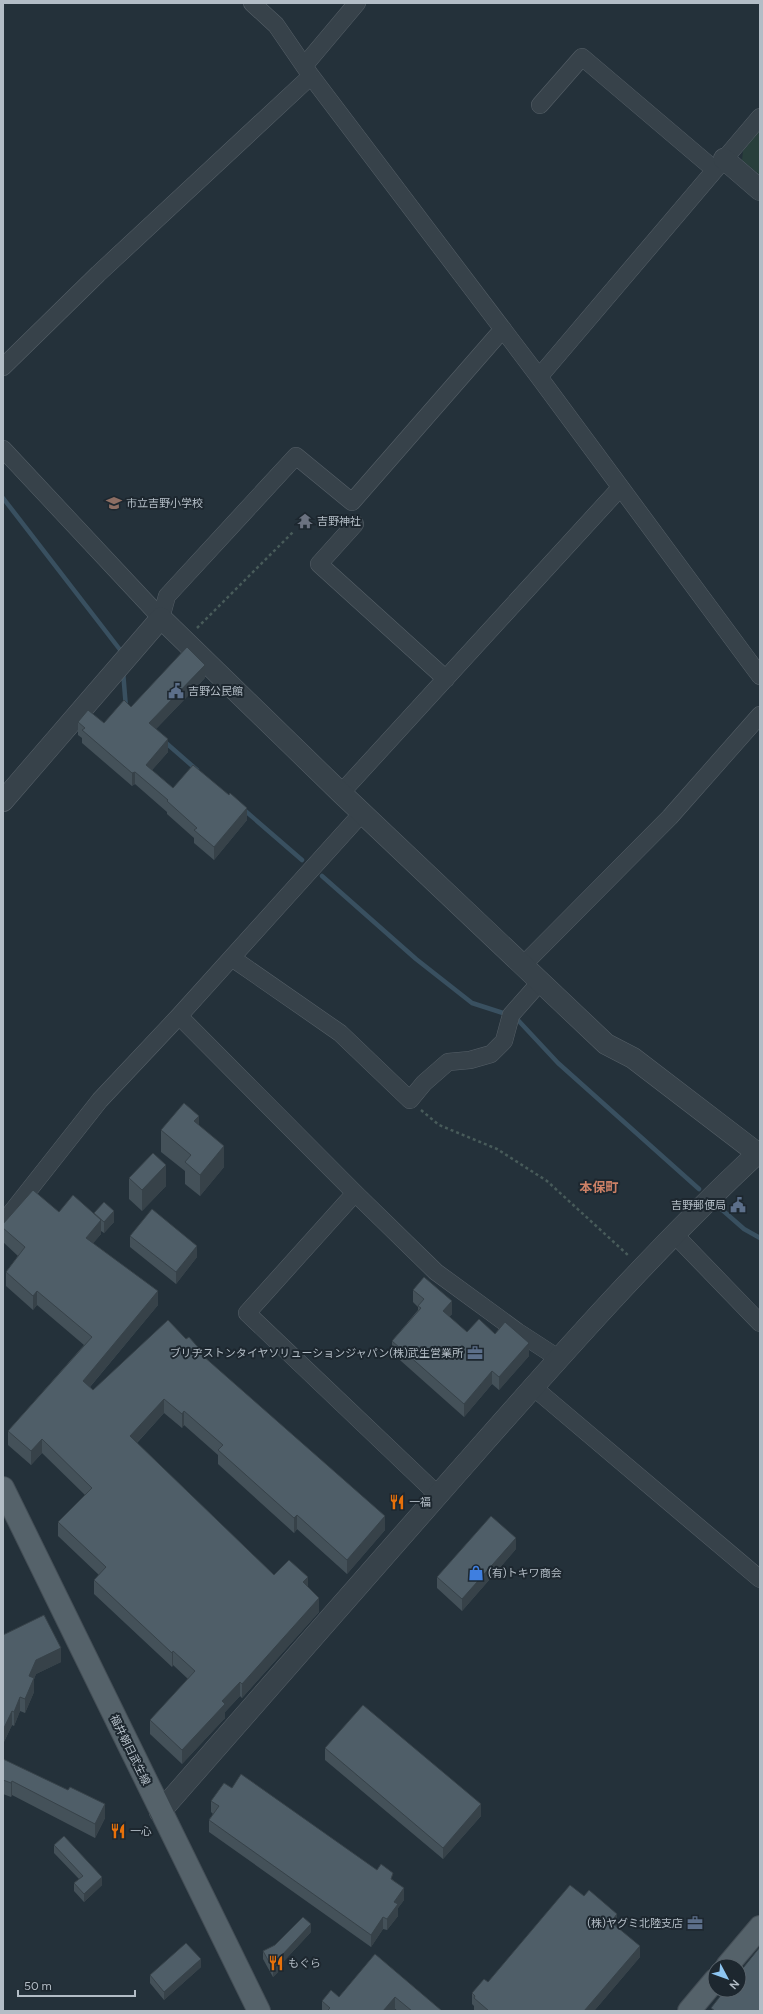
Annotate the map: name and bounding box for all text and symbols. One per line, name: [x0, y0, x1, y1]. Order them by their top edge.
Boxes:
school or university icon: 市立吉野小学校: [105, 494, 123, 512]
place label: 市立吉野小学校: [126, 497, 203, 510]
temple icon: 吉野神社: [296, 512, 314, 530]
place label: 吉野神社: [317, 515, 361, 528]
public building icon: 吉野公民館: [167, 682, 185, 700]
place label: 吉野公民館: [188, 685, 243, 698]
district label: 本保町: [579, 1180, 619, 1195]
public building icon: 吉野郵便局: [729, 1196, 747, 1214]
place label: 吉野郵便局: [671, 1199, 726, 1212]
office icon: ブリヂストンタイヤソリューションジャパン(株)武生営業所: [466, 1344, 484, 1362]
place label: ブリヂストンタイヤソリューションジャパン(株)武生営業所: [170, 1347, 464, 1360]
restaurant icon: 一福: [388, 1493, 406, 1511]
place label: 一福: [409, 1496, 431, 1509]
shop icon: (有)トキワ商会: [467, 1564, 485, 1582]
place label: (有)トキワ商会: [488, 1567, 562, 1580]
street label: 福井朝日武生線: [107, 1713, 153, 1787]
restaurant icon: 一心: [109, 1822, 127, 1840]
place label: 一心: [130, 1825, 152, 1838]
office icon: (株)ヤグミ北陸支店: [686, 1914, 704, 1932]
place label: (株)ヤグミ北陸支店: [587, 1917, 683, 1930]
restaurant icon: もぐら: [267, 1954, 285, 1972]
place label: もぐら: [288, 1957, 321, 1970]
north arrow: [707, 1958, 747, 1998]
scale bar: [18, 1972, 135, 1998]
text: N: [726, 1977, 742, 1992]
text: 50 m: [24, 1979, 52, 1993]

